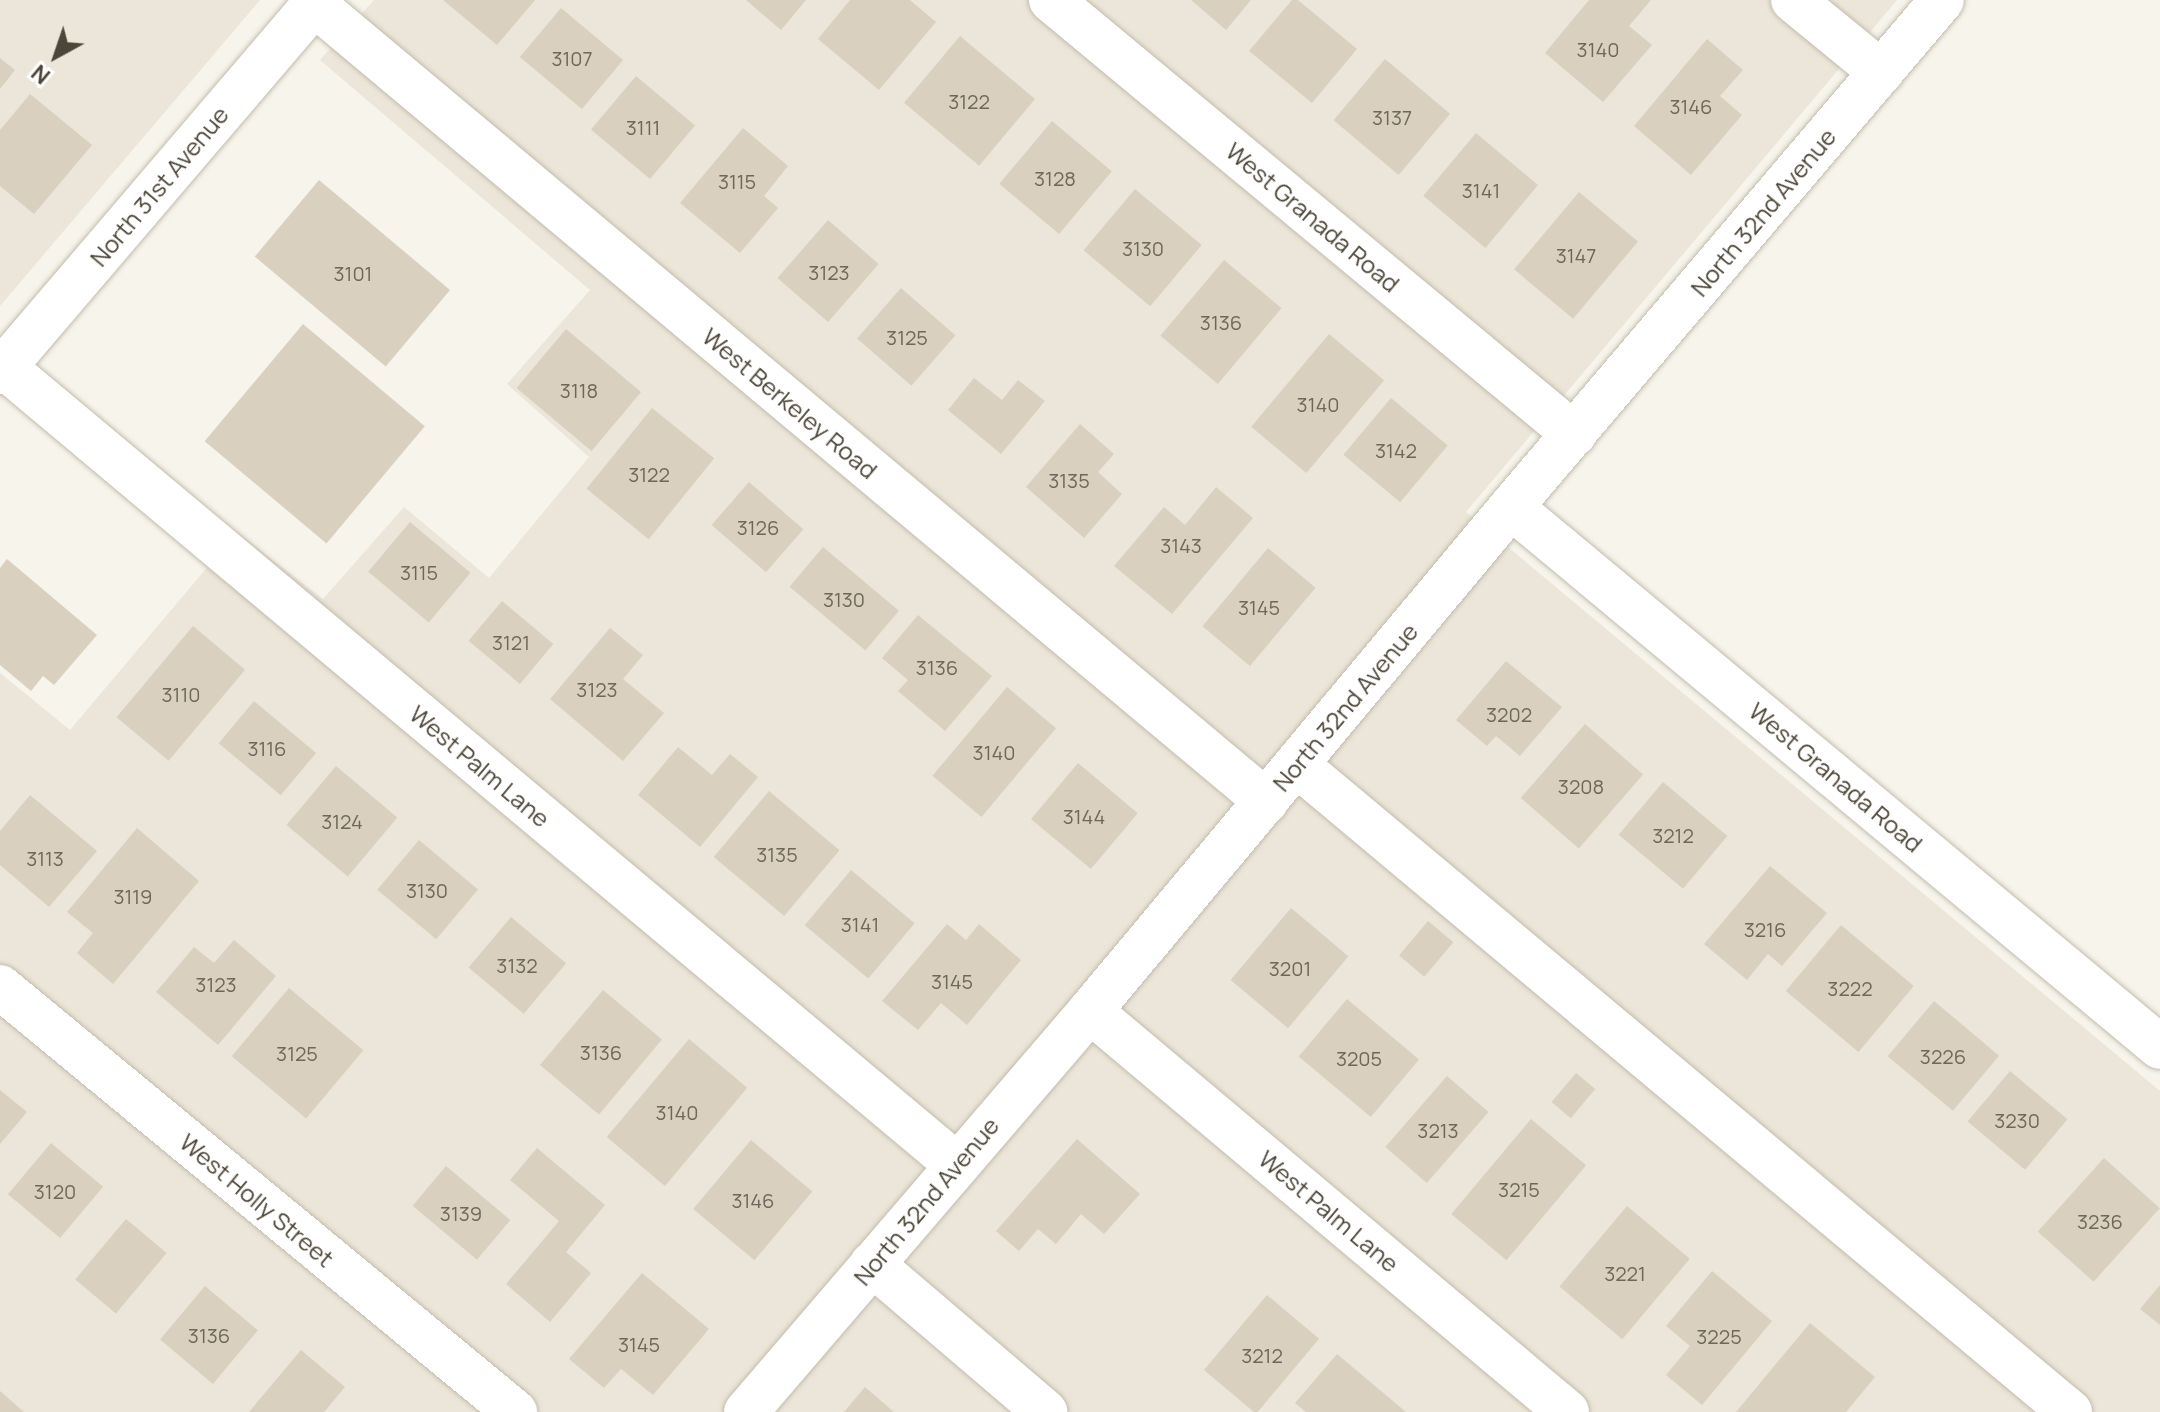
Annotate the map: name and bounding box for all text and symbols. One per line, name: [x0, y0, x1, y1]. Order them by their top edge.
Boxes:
north arrow: [16, 16, 96, 96]
house number: 3140: [1577, 37, 1619, 61]
house number: 3107: [551, 46, 593, 70]
text: N: [25, 58, 56, 91]
house number: 3122: [948, 89, 990, 113]
house number: 3146: [1669, 94, 1713, 118]
street label: North 31st Avenue: [84, 100, 234, 272]
house number: 3137: [1372, 105, 1412, 129]
house number: 3111: [626, 115, 660, 139]
street label: North 32nd Avenue: [1684, 122, 1842, 302]
street label: West Granada Road: [1221, 136, 1405, 298]
house number: 3128: [1034, 166, 1076, 190]
house number: 3115: [718, 169, 756, 193]
house number: 3141: [1462, 178, 1500, 202]
house number: 3130: [1122, 236, 1164, 260]
house number: 3147: [1556, 243, 1596, 267]
house number: 3123: [808, 260, 850, 284]
house number: 3101: [334, 261, 372, 285]
house number: 3136: [1200, 310, 1242, 334]
street label: West Berkeley Road: [697, 322, 883, 484]
house number: 3125: [886, 325, 928, 349]
house number: 3118: [560, 378, 598, 402]
house number: 3140: [1297, 392, 1339, 416]
house number: 3142: [1375, 438, 1417, 462]
house number: 3122: [628, 462, 670, 486]
house number: 3135: [1048, 468, 1090, 492]
house number: 3126: [737, 515, 779, 539]
house number: 3143: [1160, 533, 1202, 557]
house number: 3115: [400, 560, 438, 584]
house number: 3130: [823, 587, 865, 611]
house number: 3145: [1238, 595, 1280, 619]
street label: North 32nd Avenue: [1266, 617, 1424, 797]
house number: 3121: [492, 630, 530, 654]
house number: 3136: [916, 655, 958, 679]
house number: 3123: [576, 677, 618, 701]
house number: 3110: [162, 682, 200, 706]
street label: West Granada Road: [1744, 696, 1928, 858]
street label: West Palm Lane: [404, 699, 556, 833]
house number: 3202: [1486, 702, 1532, 726]
house number: 3116: [247, 736, 287, 760]
house number: 3140: [973, 740, 1015, 764]
house number: 3208: [1558, 774, 1604, 798]
house number: 3144: [1063, 804, 1105, 828]
house number: 3124: [321, 809, 363, 833]
house number: 3212: [1652, 823, 1694, 847]
house number: 3135: [756, 842, 798, 866]
house number: 3113: [26, 846, 64, 870]
house number: 3130: [406, 878, 448, 902]
house number: 3119: [113, 884, 153, 908]
house number: 3141: [841, 912, 879, 936]
house number: 3216: [1744, 917, 1786, 941]
house number: 3132: [496, 953, 538, 977]
house number: 3201: [1269, 956, 1311, 980]
house number: 3145: [931, 969, 973, 993]
house number: 3123: [195, 972, 237, 996]
house number: 3222: [1827, 976, 1873, 1000]
house number: 3136: [580, 1040, 622, 1064]
house number: 3125: [276, 1041, 318, 1065]
house number: 3226: [1920, 1044, 1966, 1068]
house number: 3205: [1336, 1046, 1382, 1070]
house number: 3140: [656, 1100, 698, 1124]
house number: 3230: [1994, 1108, 2040, 1132]
street label: North 32nd Avenue: [847, 1111, 1005, 1291]
house number: 3213: [1417, 1118, 1459, 1142]
street label: West Holly Street: [174, 1127, 340, 1273]
street label: West Palm Lane: [1253, 1144, 1405, 1278]
house number: 3215: [1498, 1177, 1540, 1201]
house number: 3120: [34, 1179, 76, 1203]
house number: 3146: [731, 1188, 775, 1212]
house number: 3139: [440, 1201, 482, 1225]
house number: 3236: [2077, 1209, 2123, 1233]
house number: 3221: [1604, 1261, 1646, 1285]
house number: 3136: [188, 1323, 230, 1347]
house number: 3225: [1696, 1324, 1742, 1348]
house number: 3145: [618, 1332, 660, 1356]
house number: 3212: [1241, 1343, 1283, 1367]

